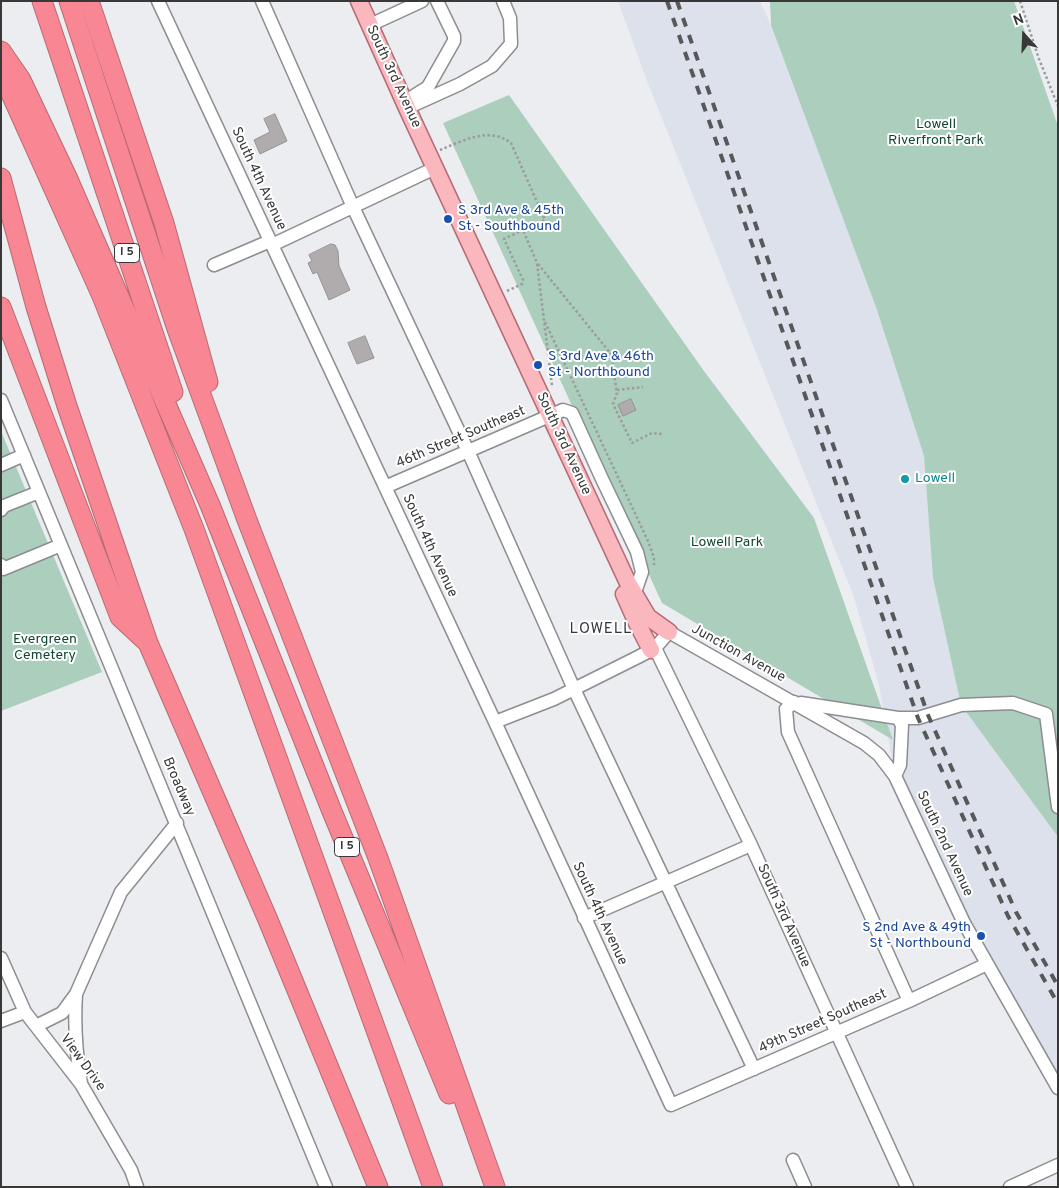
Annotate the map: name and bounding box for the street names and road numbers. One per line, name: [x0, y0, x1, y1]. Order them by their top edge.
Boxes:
street label: South 3rd Avenue: [362, 23, 424, 131]
street label: South 4th Avenue: [227, 125, 289, 233]
road number: I 5: [114, 244, 140, 262]
street label: South 3rd Avenue: [532, 390, 594, 498]
street label: 46th Street Southeast: [394, 403, 528, 473]
street label: South 4th Avenue: [398, 492, 460, 600]
street label: Junction Avenue: [688, 621, 788, 687]
street label: Broadway: [158, 755, 198, 819]
street label: South 2nd Avenue: [912, 789, 976, 899]
road number: I 5: [334, 838, 360, 856]
street label: South 4th Avenue: [568, 860, 630, 968]
street label: South 3rd Avenue: [753, 862, 813, 970]
street label: 49th Street Southeast: [756, 986, 890, 1058]
street label: View Drive: [56, 1031, 108, 1095]

